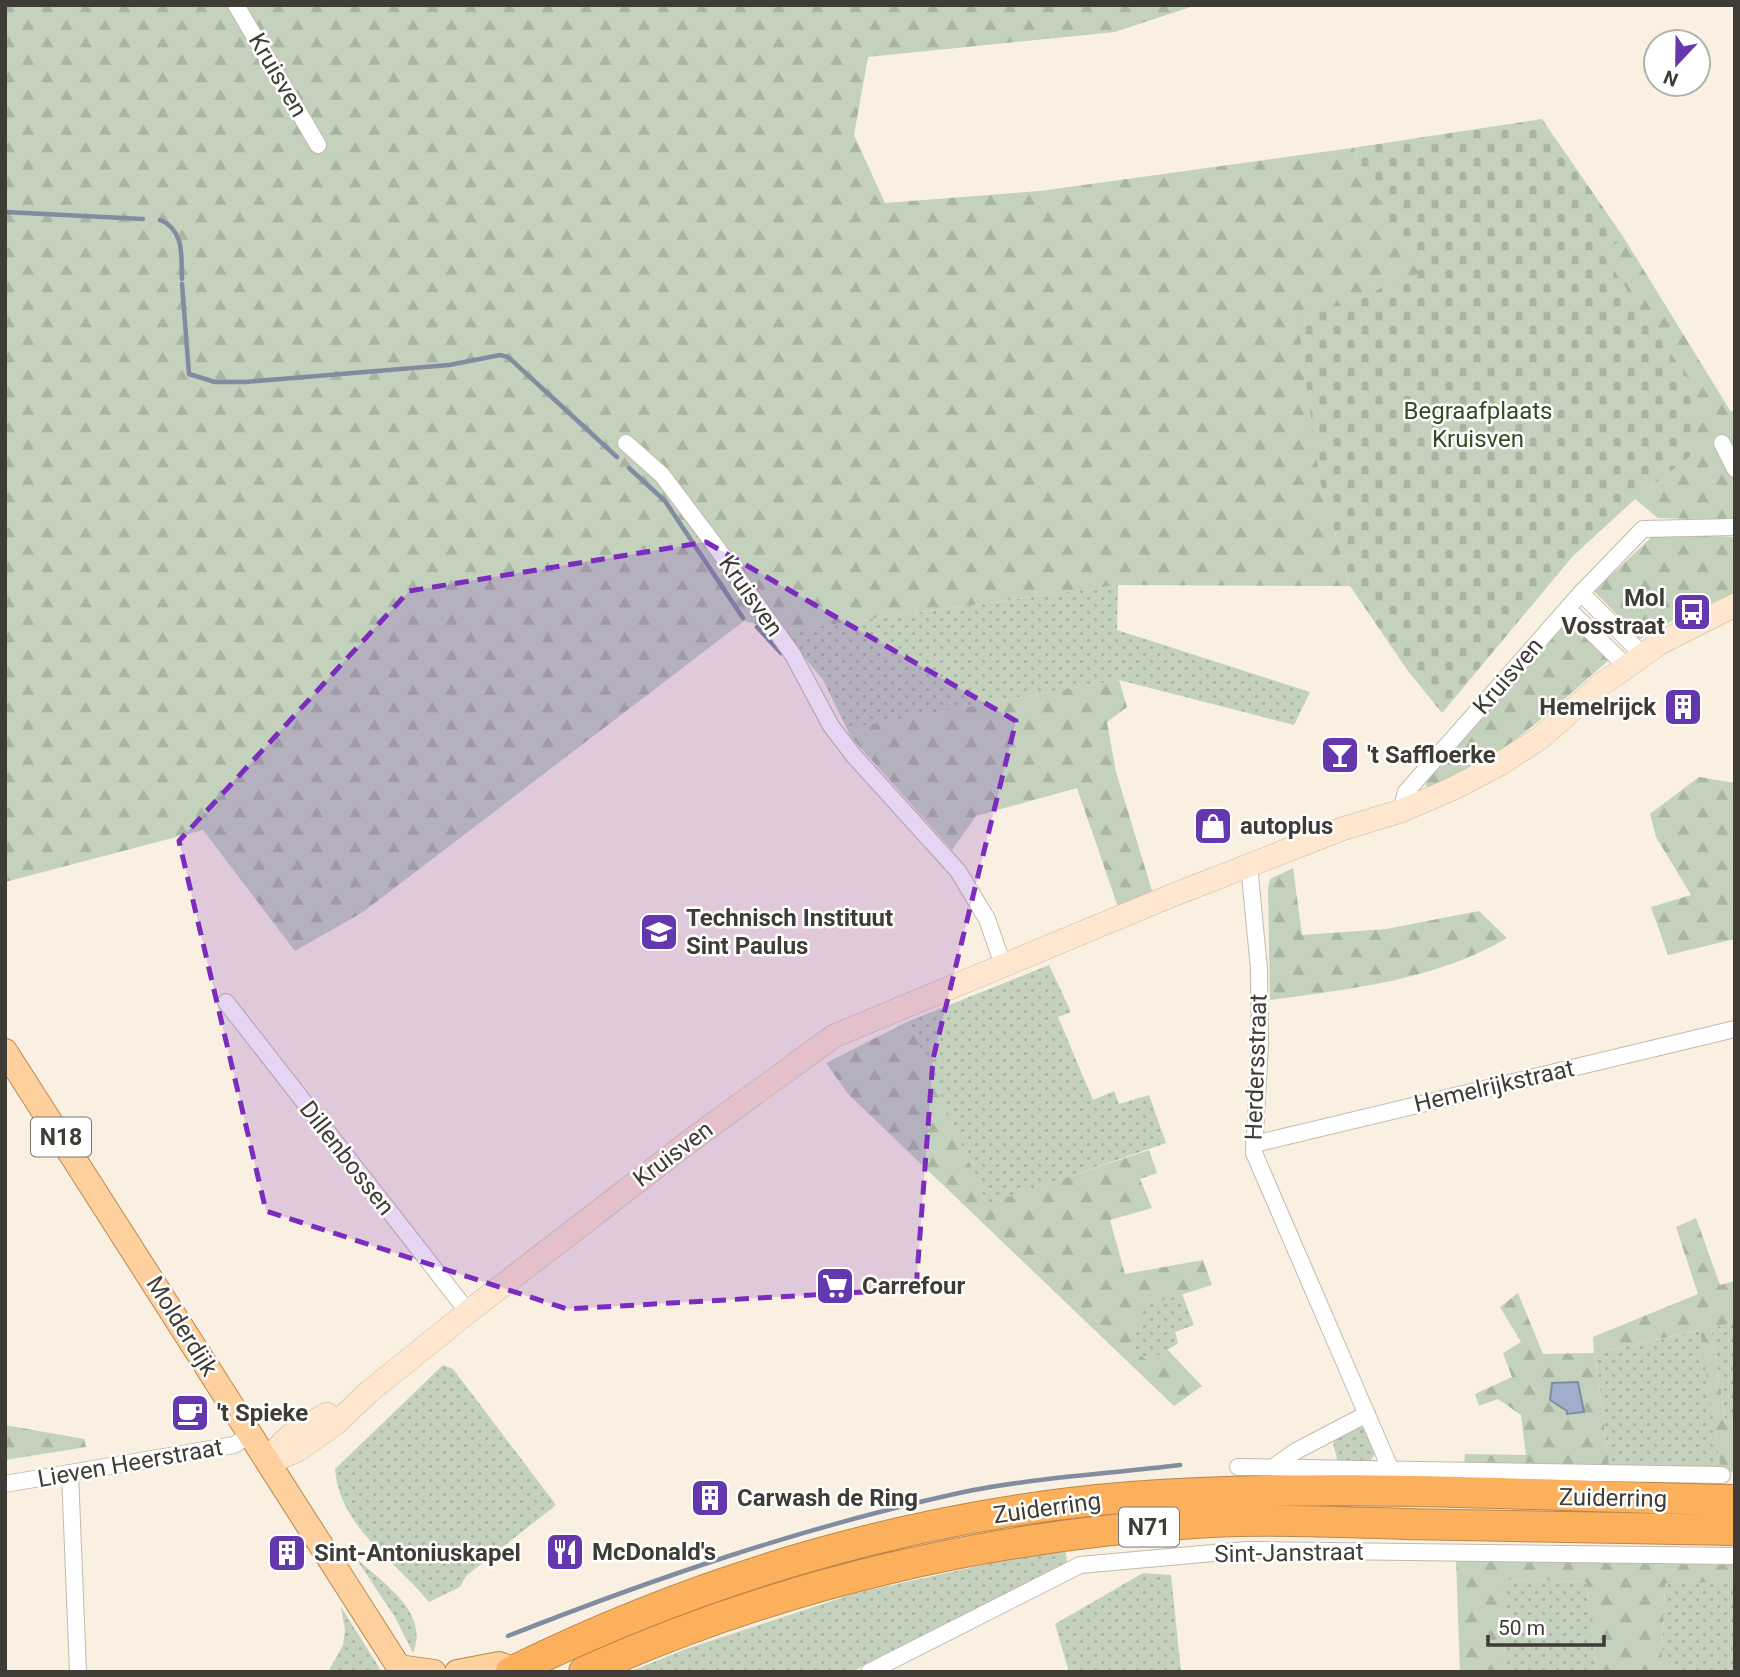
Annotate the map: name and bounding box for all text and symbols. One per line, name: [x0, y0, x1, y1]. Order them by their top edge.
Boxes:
street label: Kruisven: [243, 28, 313, 122]
north arrow: [1642, 28, 1712, 98]
text: N: [1660, 65, 1681, 91]
park label: Begraafplaats Kruisven: [1404, 397, 1552, 453]
street label: Kruisven: [713, 550, 789, 642]
place label: Mol Vosstraat: [1561, 584, 1665, 640]
bus stop icon: Mol Vosstraat: [1671, 591, 1713, 633]
street label: Kruisven: [1467, 632, 1549, 720]
building icon: Hemelrijck: [1662, 686, 1704, 728]
place label: Hemelrijck: [1539, 693, 1657, 721]
bar icon: 't Saffloerke: [1319, 734, 1361, 776]
place label: 't Saffloerke: [1367, 741, 1496, 769]
shop icon: autoplus: [1192, 805, 1234, 847]
place label: autoplus: [1240, 812, 1333, 840]
place label: Technisch Instituut Sint Paulus: [686, 904, 893, 960]
school or university icon: Technisch Instituut Sint Paulus: [638, 911, 680, 953]
street label: Herdersstraat: [1239, 993, 1273, 1141]
street label: Hemelrijkstraat: [1411, 1054, 1577, 1118]
street label: Dillenbossen: [294, 1095, 400, 1221]
street label: Kruisven: [628, 1115, 718, 1193]
road number: N18: [31, 1118, 91, 1156]
supermarket icon: Carrefour: [814, 1265, 856, 1307]
street label: Molderdijk: [140, 1271, 224, 1382]
place label: Carrefour: [862, 1272, 965, 1300]
cafe icon: 't Spieke: [169, 1392, 211, 1434]
place label: 't Spieke: [217, 1399, 308, 1427]
street label: Lieven Heerstraat: [35, 1433, 225, 1493]
building icon: Carwash de Ring: [689, 1477, 731, 1519]
street label: Zuiderring: [1559, 1483, 1667, 1513]
place label: Carwash de Ring: [737, 1484, 918, 1512]
street label: Zuiderring: [991, 1487, 1103, 1529]
road number: N71: [1119, 1508, 1179, 1546]
restaurant icon: McDonald's: [544, 1531, 586, 1573]
building icon: Sint-Antoniuskapel: [266, 1532, 308, 1574]
place label: McDonald's: [592, 1538, 716, 1566]
street label: Sint-Janstraat: [1214, 1538, 1364, 1568]
place label: Sint-Antoniuskapel: [314, 1539, 521, 1567]
scale bar: [1488, 1604, 1604, 1648]
text: 50 m: [1498, 1616, 1545, 1640]

